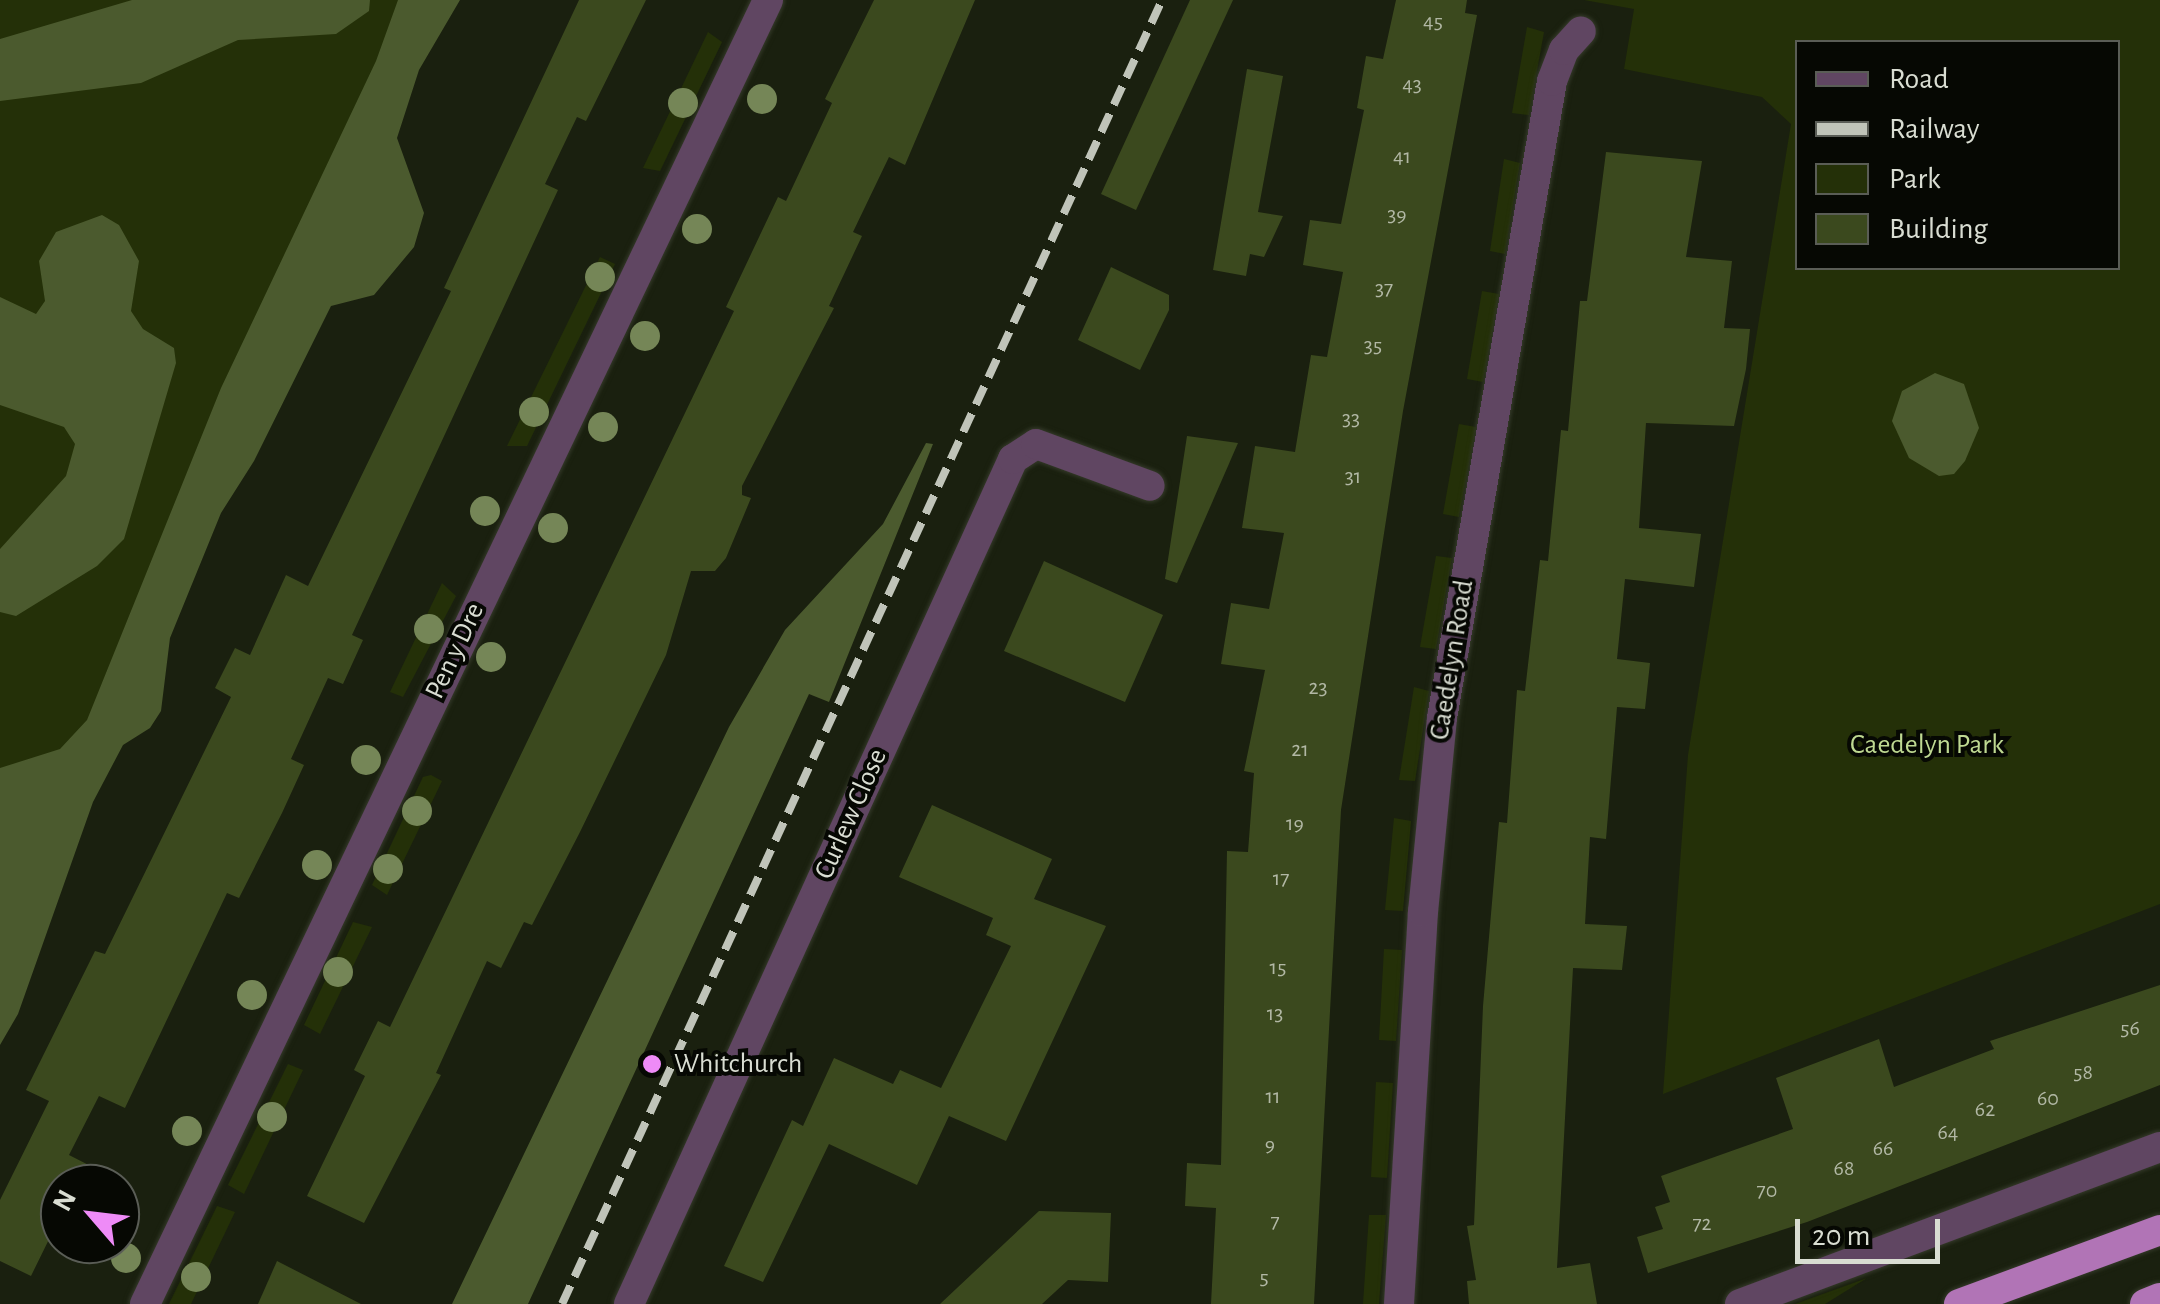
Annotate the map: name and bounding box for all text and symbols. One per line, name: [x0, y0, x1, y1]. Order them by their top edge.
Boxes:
house number: 45: [1423, 9, 1443, 35]
legend: [1795, 40, 2120, 270]
text: Road: [1889, 64, 1949, 94]
house number: 43: [1402, 72, 1422, 98]
text: Railway: [1889, 114, 1980, 144]
house number: 41: [1393, 144, 1411, 170]
text: Park: [1889, 164, 1941, 194]
house number: 39: [1387, 202, 1407, 228]
text: Building: [1889, 214, 1988, 244]
house number: 37: [1375, 276, 1393, 302]
house number: 35: [1364, 333, 1382, 359]
house number: 33: [1342, 406, 1360, 432]
house number: 31: [1345, 464, 1361, 490]
street label: Caedelyn Road: [1423, 578, 1481, 742]
street label: Pen y Dre: [418, 598, 492, 704]
house number: 23: [1308, 675, 1328, 701]
park label: Caedelyn Park: [1850, 728, 2004, 762]
house number: 21: [1291, 737, 1309, 763]
street label: Curlew Close: [807, 744, 895, 884]
house number: 19: [1286, 811, 1304, 837]
house number: 17: [1273, 866, 1289, 892]
house number: 15: [1270, 955, 1286, 981]
house number: 13: [1267, 1001, 1283, 1027]
house number: 56: [2120, 1016, 2140, 1042]
place label: Whitchurch: [674, 1047, 802, 1081]
marker: Whitchurch: [639, 1051, 665, 1077]
house number: 58: [2073, 1060, 2093, 1086]
house number: 11: [1265, 1084, 1281, 1110]
house number: 60: [2037, 1086, 2059, 1112]
house number: 62: [1975, 1097, 1995, 1123]
house number: 64: [1938, 1120, 1958, 1146]
house number: 9: [1265, 1132, 1275, 1158]
house number: 66: [1873, 1136, 1893, 1162]
house number: 68: [1834, 1156, 1854, 1182]
north arrow: [40, 1164, 140, 1264]
house number: 70: [1757, 1178, 1777, 1204]
text: N: [48, 1186, 82, 1216]
scale bar: [1800, 1199, 1945, 1261]
house number: 7: [1270, 1209, 1280, 1235]
house number: 72: [1692, 1211, 1712, 1237]
text: 20 m: [1812, 1221, 1870, 1251]
house number: 5: [1259, 1265, 1269, 1291]

